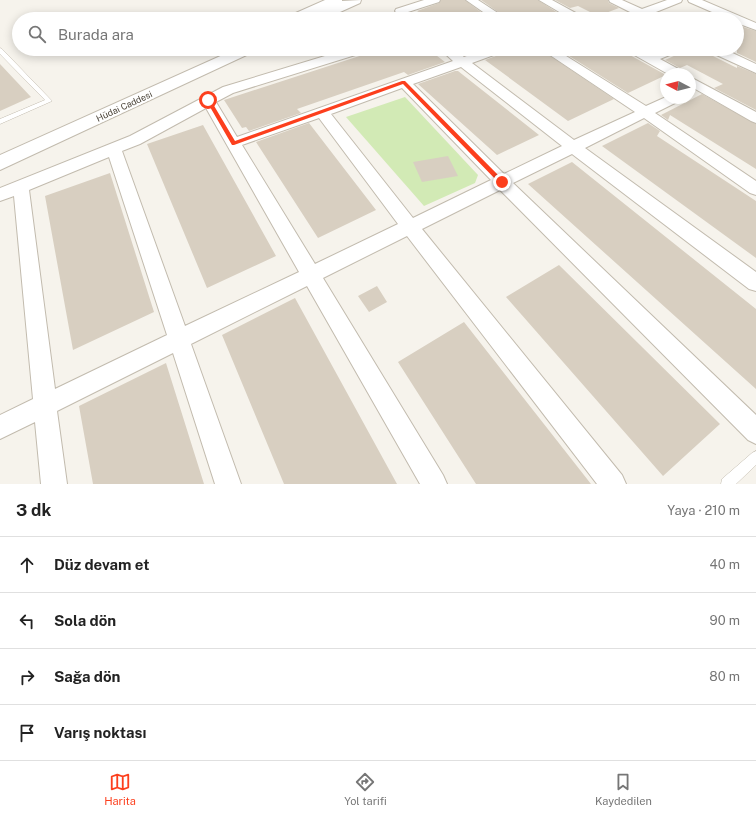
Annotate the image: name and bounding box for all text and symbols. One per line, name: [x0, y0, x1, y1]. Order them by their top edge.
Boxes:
search box: [12, 12, 744, 56]
icon: search: [26, 23, 48, 45]
text: Burada ara: [58, 26, 134, 43]
north arrow: [660, 68, 696, 104]
street label: Hüdai Caddesi: [94, 88, 154, 124]
route start: [199, 91, 217, 109]
route end: [493, 173, 511, 191]
text: 3 dk: [16, 500, 51, 520]
text: Yaya · 210 m: [667, 503, 740, 518]
icon: ahead: [16, 554, 38, 576]
text: Düz devam et: [54, 556, 149, 573]
text: 40 m: [709, 557, 740, 572]
icon: left: [16, 610, 38, 632]
text: Sola dön: [54, 612, 116, 629]
text: 90 m: [710, 613, 740, 628]
icon: right: [16, 666, 38, 688]
text: Sağa dön: [54, 668, 120, 685]
text: 80 m: [709, 669, 740, 684]
icon: arrive: [16, 722, 38, 744]
text: Varış noktası: [54, 724, 146, 741]
tab: Harita: [104, 771, 136, 807]
tab: Yol tarifi: [344, 771, 387, 807]
tab: Kaydedilen: [595, 771, 652, 807]

